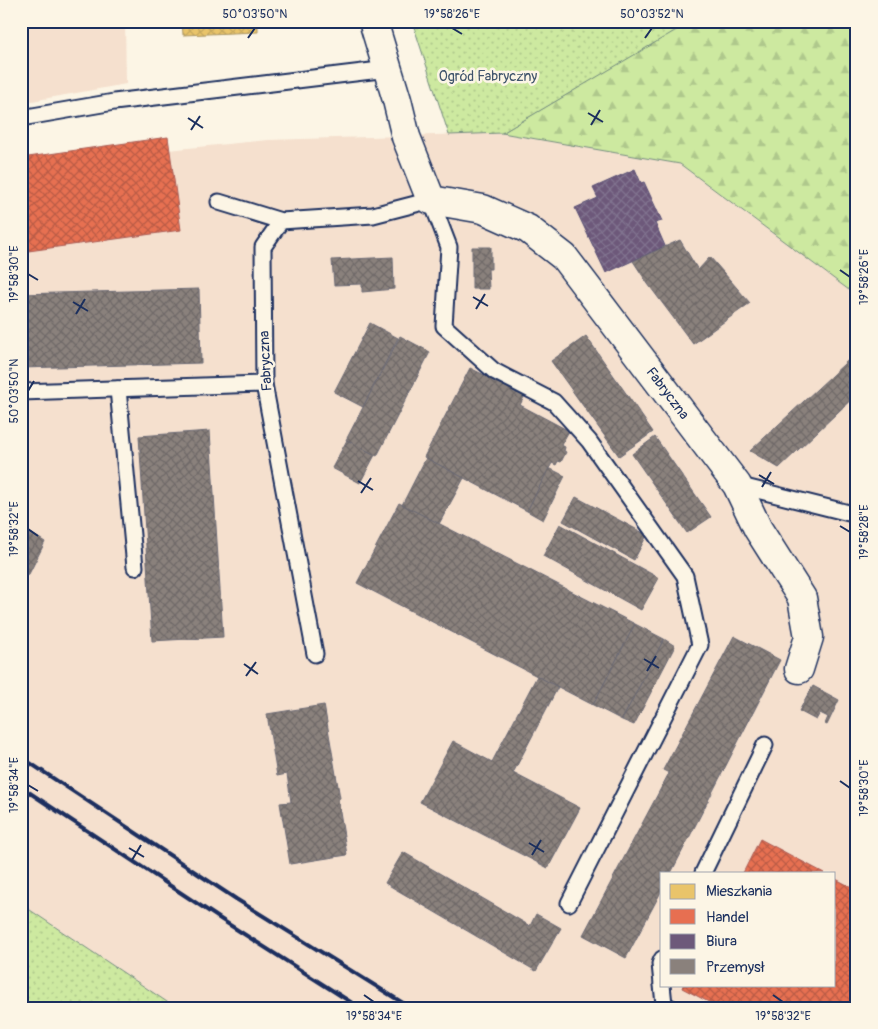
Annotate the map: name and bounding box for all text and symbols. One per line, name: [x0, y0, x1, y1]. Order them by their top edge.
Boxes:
text: 50°03'50"N: [223, 7, 287, 22]
text: 19°58'26"E: [424, 7, 480, 22]
text: 50°03'52"N: [620, 7, 684, 22]
park label: Ogród Fabryczny: [439, 68, 537, 85]
text: 19°58'30"E: [7, 245, 22, 303]
text: 19°58'26"E: [857, 249, 872, 305]
street label: Fabryczna: [255, 330, 276, 392]
text: 50°03'50"N: [7, 359, 22, 423]
street label: Fabryczna: [643, 364, 693, 423]
text: 19°58'32"E: [7, 501, 22, 557]
text: 19°58'28"E: [857, 505, 872, 559]
text: 19°58'34"E: [7, 757, 22, 813]
text: 19°58'30"E: [857, 759, 872, 817]
legend: [660, 872, 836, 986]
text: Mieszkania: [706, 882, 772, 901]
text: Handel: [706, 908, 749, 927]
text: Biura: [706, 932, 737, 951]
text: Przemysł: [706, 958, 765, 977]
text: 19°58'34"E: [346, 1009, 402, 1024]
text: 19°58'32"E: [755, 1009, 811, 1024]

